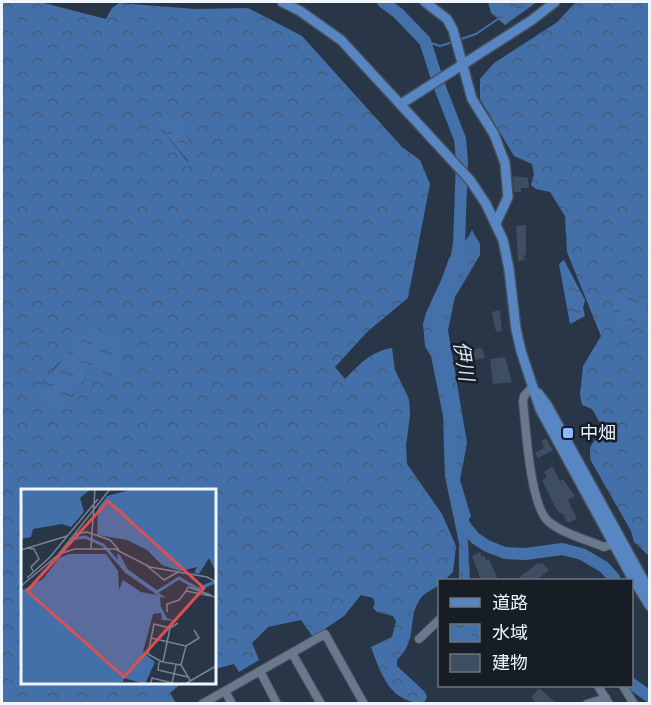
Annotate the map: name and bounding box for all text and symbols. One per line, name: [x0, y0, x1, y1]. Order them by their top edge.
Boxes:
water label: 伊川: [448, 339, 479, 385]
place label: 中畑: [580, 422, 616, 444]
marker: 中畑: [561, 426, 575, 440]
inset map: [21, 489, 216, 684]
legend: [438, 579, 633, 687]
text: 道路: [492, 592, 528, 614]
text: 水域: [492, 622, 528, 644]
text: 建物: [492, 652, 528, 674]

